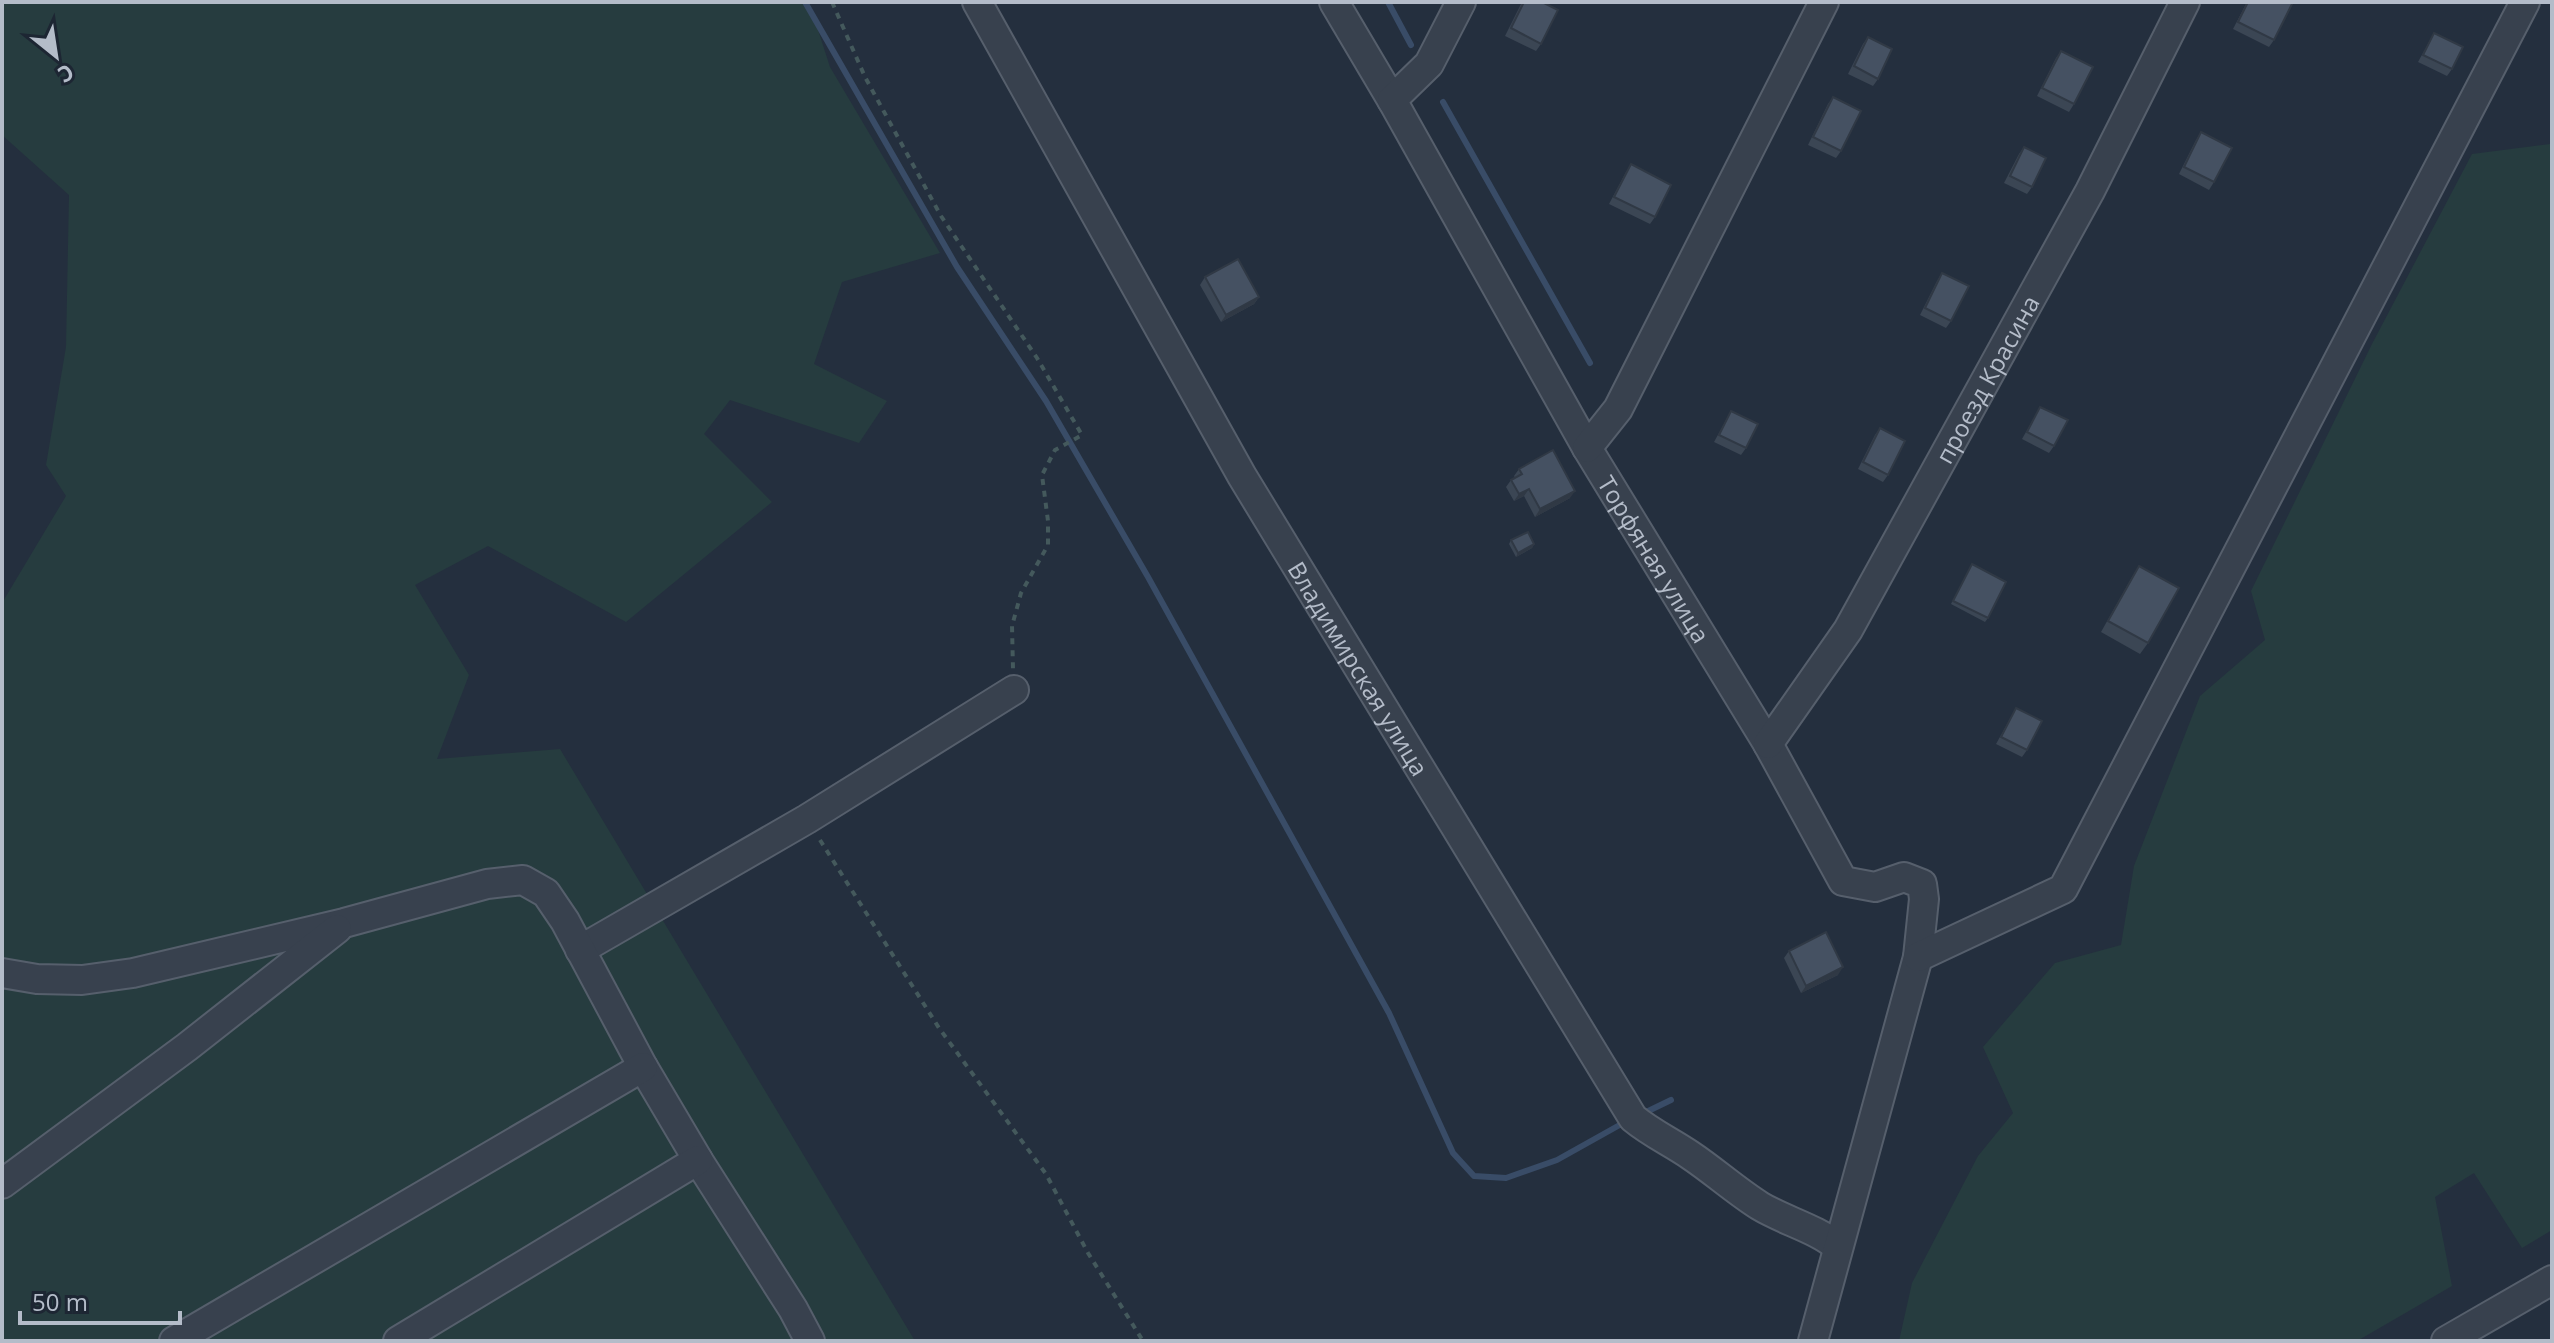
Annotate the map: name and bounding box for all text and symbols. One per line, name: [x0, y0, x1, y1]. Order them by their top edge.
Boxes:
north arrow: [16, 16, 96, 96]
text: С: [53, 58, 80, 91]
street label: проезд Красина: [1927, 289, 2046, 469]
street label: Торфяная улица: [1591, 469, 1718, 648]
street label: Владимирская улица: [1281, 555, 1437, 782]
scale bar: [20, 1275, 180, 1325]
text: 50 m: [32, 1285, 88, 1318]

